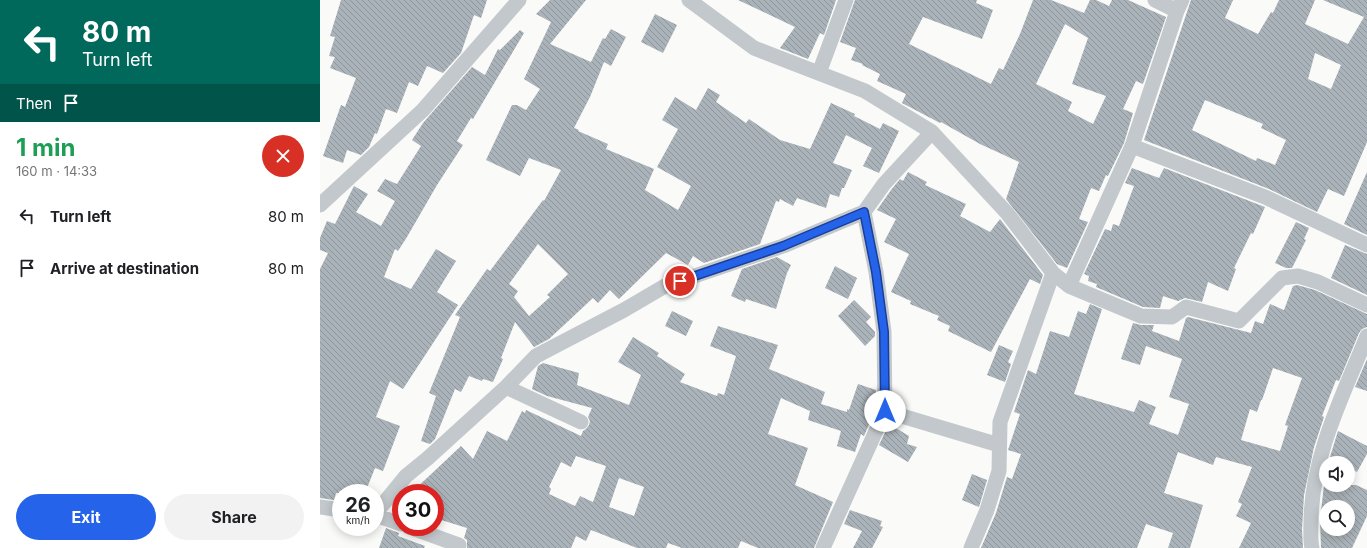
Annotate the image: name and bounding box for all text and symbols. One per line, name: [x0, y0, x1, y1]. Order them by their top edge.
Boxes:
text: 80 m: [82, 15, 151, 49]
icon: left: [16, 16, 68, 68]
text: Turn left: [82, 49, 152, 70]
icon: arrive: [60, 92, 82, 114]
text: Then: [16, 94, 52, 113]
text: 1 min: [16, 133, 75, 162]
button: close: [262, 135, 304, 177]
text: 160 m · 14:33: [16, 163, 97, 179]
icon: left: [16, 205, 38, 227]
text: Turn left: [50, 207, 111, 226]
text: 80 m: [268, 207, 304, 226]
icon: arrive: [16, 257, 38, 279]
text: Arrive at destination: [50, 259, 199, 278]
text: 80 m: [268, 259, 304, 278]
pin: [663, 264, 697, 298]
icon: arrive: [669, 270, 691, 292]
position arrow: [864, 390, 906, 432]
map controls: [1319, 456, 1355, 536]
button: sound: [1319, 456, 1355, 492]
speed limit sign: 30: [392, 484, 444, 536]
text: 26: [345, 493, 371, 517]
button: Exit: [16, 494, 156, 540]
button: Share: [164, 494, 304, 540]
button: search: [1319, 500, 1355, 536]
text: km/h: [346, 514, 370, 526]

